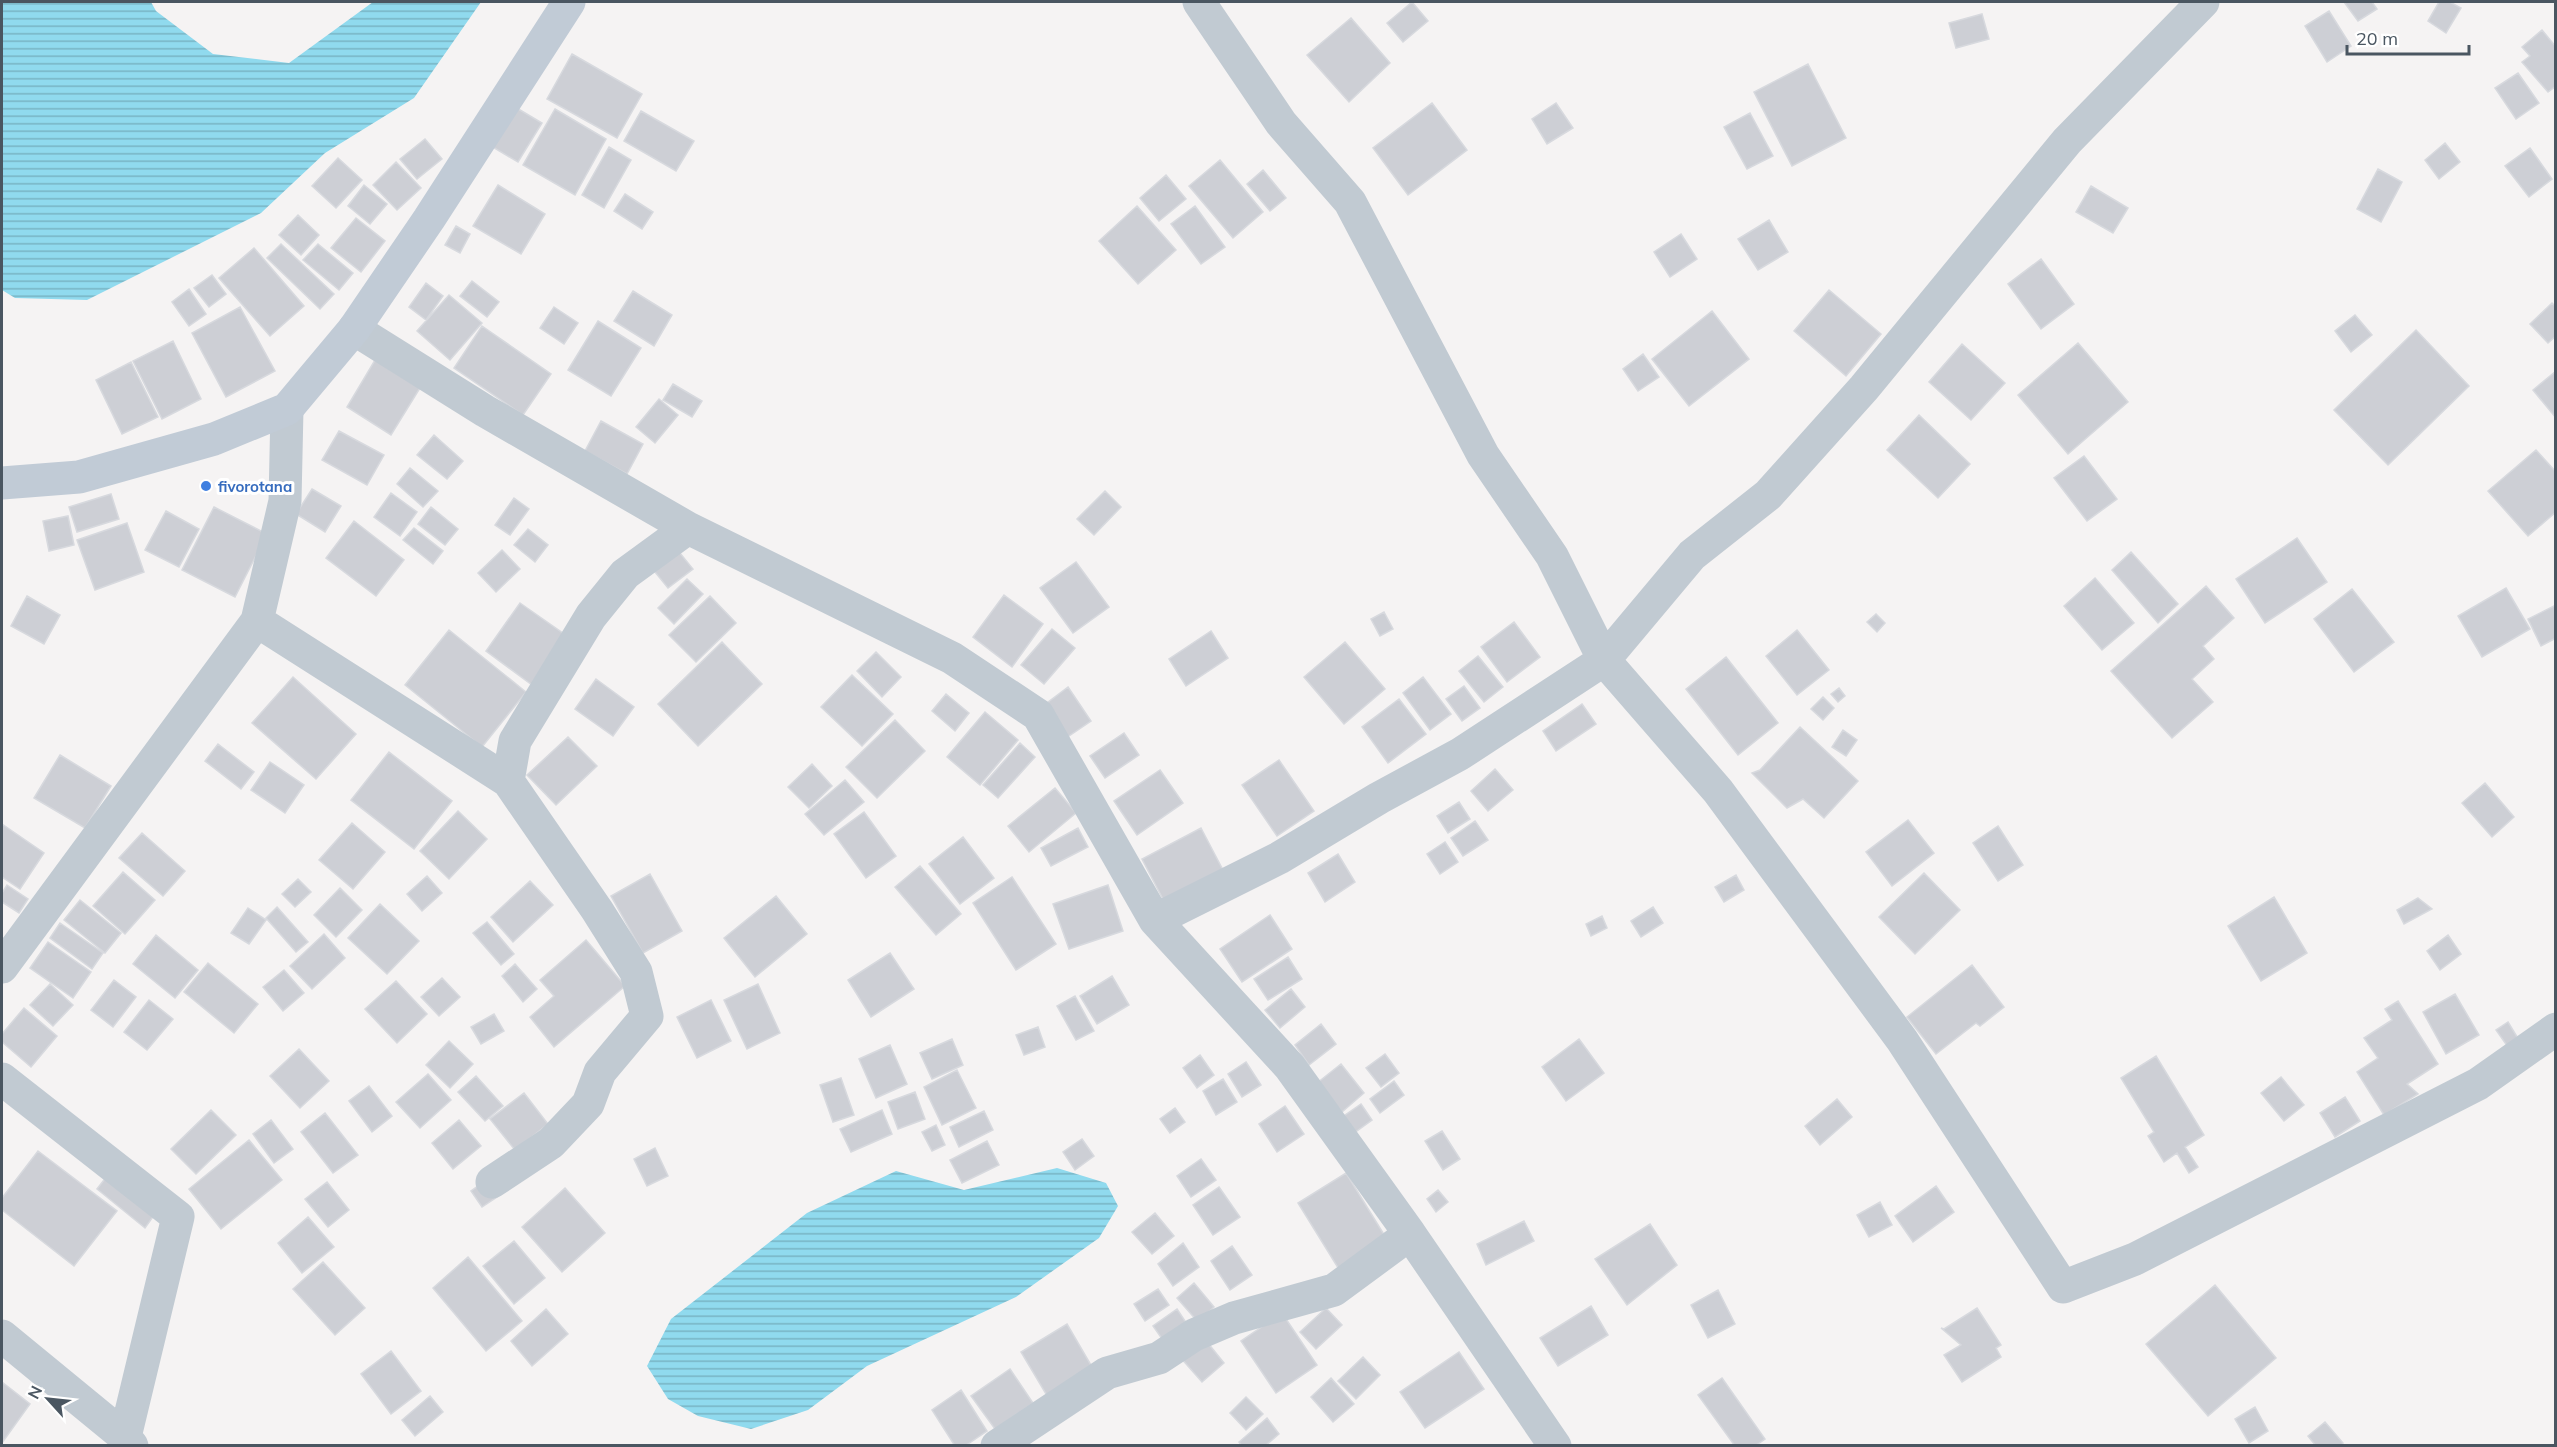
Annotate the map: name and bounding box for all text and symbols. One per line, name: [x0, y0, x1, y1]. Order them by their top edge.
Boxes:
scale bar: [2347, 18, 2468, 56]
text: 20 m: [2356, 27, 2398, 50]
place label: fivorotana: [218, 477, 292, 496]
marker: fivorotana: [199, 479, 213, 493]
north arrow: [18, 1369, 78, 1429]
text: N: [23, 1382, 46, 1402]

